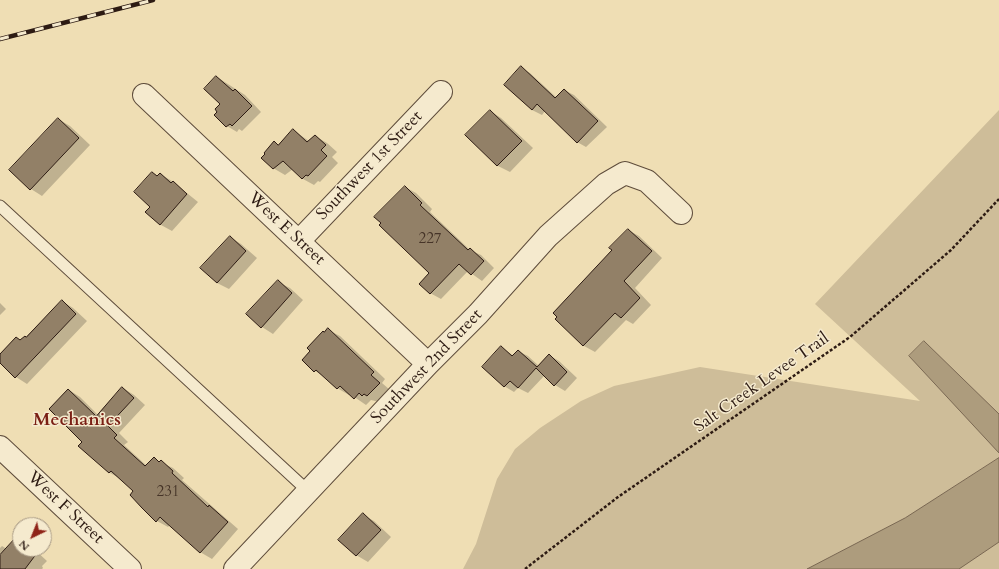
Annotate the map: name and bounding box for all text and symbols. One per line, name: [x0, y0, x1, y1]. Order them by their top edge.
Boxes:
street label: Southwest 1st Street: [313, 107, 427, 225]
street label: West E Street: [243, 188, 329, 270]
house number: 227: [418, 231, 442, 249]
street label: Southwest 2nd Street: [367, 305, 487, 429]
street label: Salt Creek Levee Trail: [691, 329, 833, 437]
district label: Mechanics: [33, 410, 121, 432]
street label: West F Street: [22, 467, 108, 549]
house number: 231: [156, 484, 180, 502]
north arrow: [12, 517, 52, 557]
text: N: [16, 537, 33, 554]

